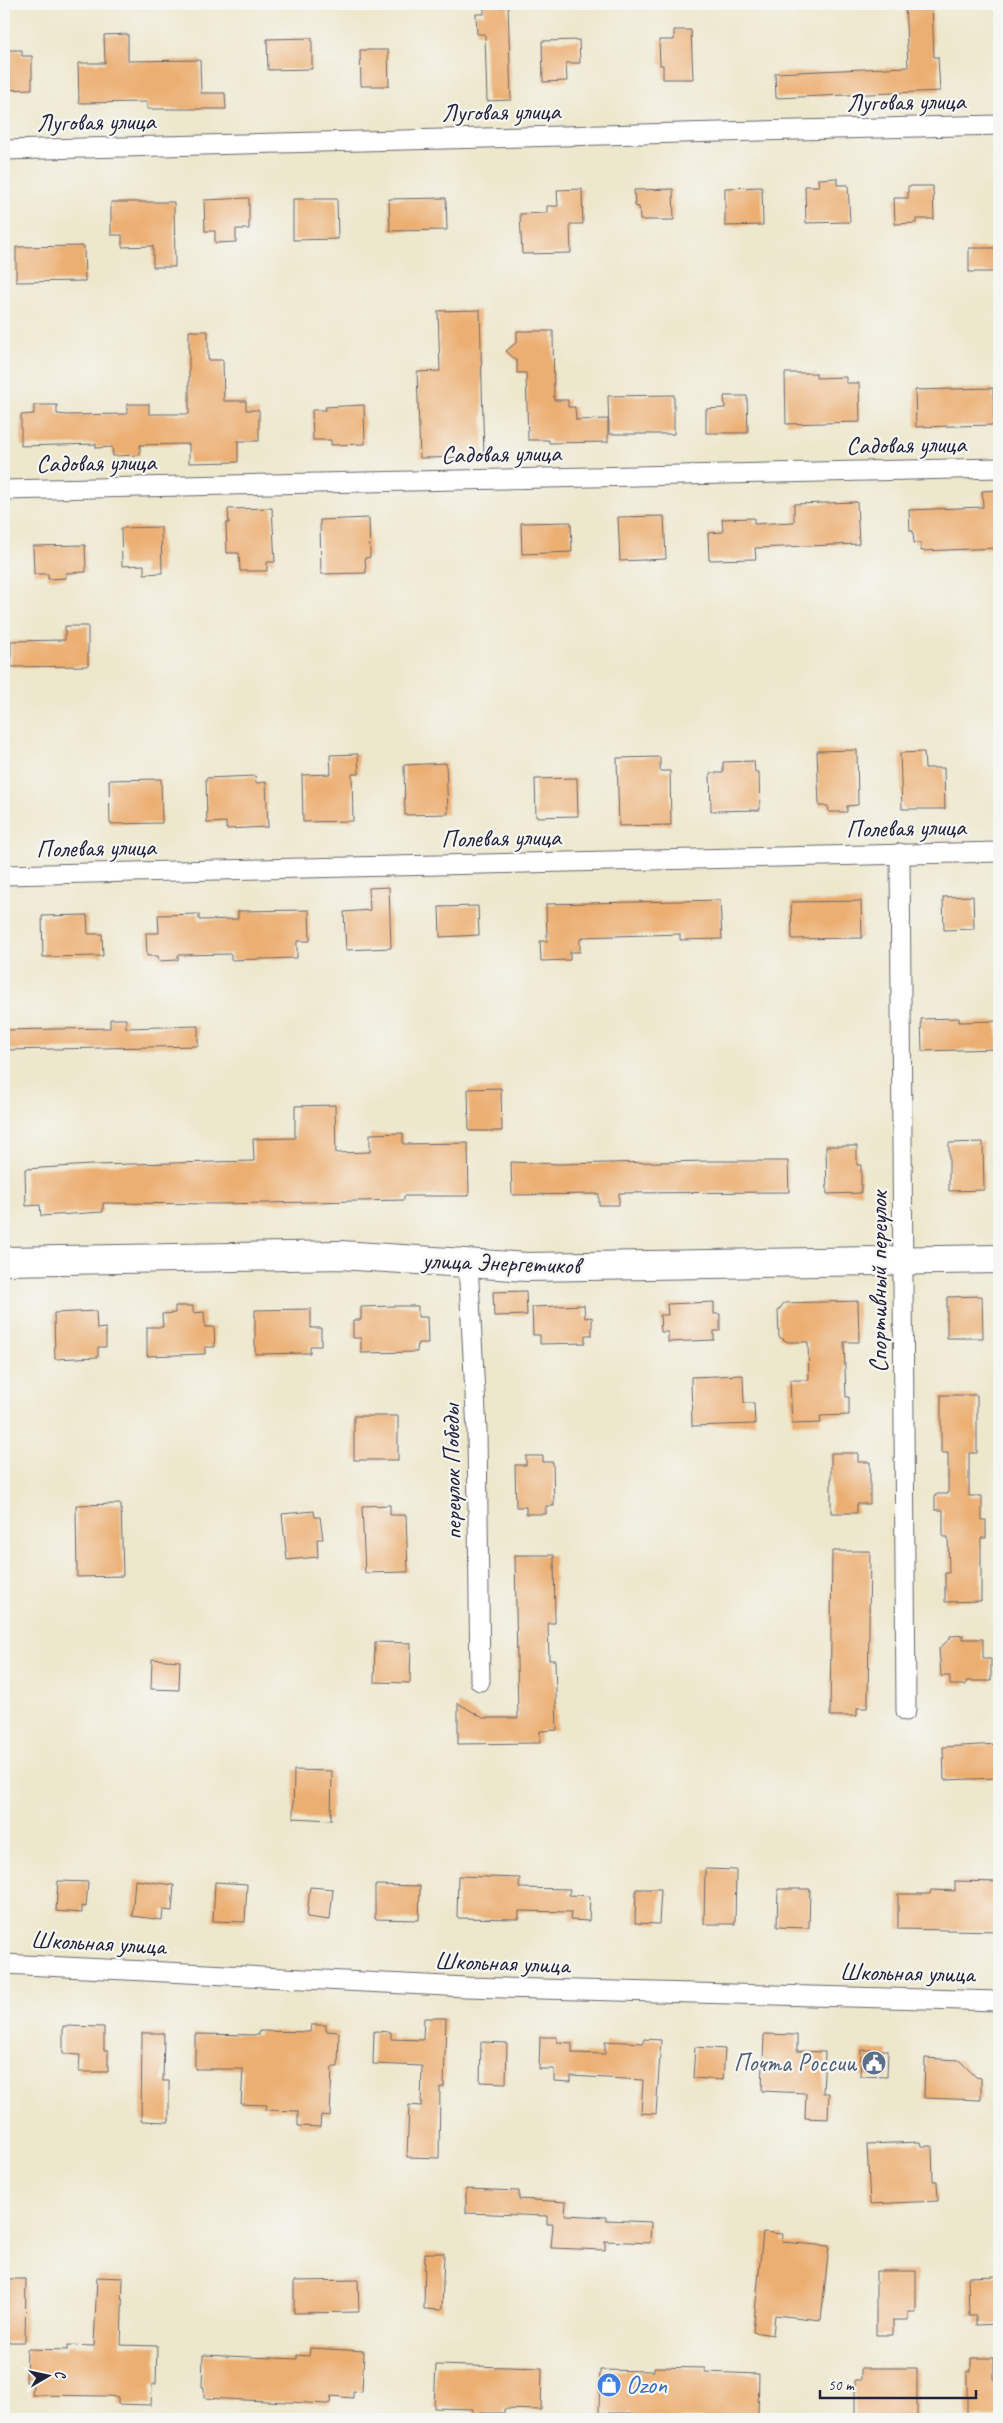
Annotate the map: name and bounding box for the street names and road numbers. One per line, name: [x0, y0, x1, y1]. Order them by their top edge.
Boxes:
street label: Луговая улица: [846, 85, 968, 119]
street label: Луговая улица: [441, 95, 563, 129]
street label: Луговая улица: [36, 105, 158, 139]
street label: Садовая улица: [846, 428, 968, 462]
street label: Садовая улица: [441, 437, 563, 471]
street label: Садовая улица: [36, 446, 158, 480]
street label: Полевая улица: [846, 811, 968, 845]
street label: Полевая улица: [441, 821, 563, 855]
street label: Полевая улица: [36, 831, 158, 865]
street label: Спортивный переулок: [863, 1188, 895, 1373]
street label: улица Энергетиков: [420, 1244, 585, 1282]
street label: переулок Победы: [435, 1402, 469, 1540]
street label: Школьная улица: [30, 1923, 169, 1963]
street label: Школьная улица: [434, 1945, 573, 1981]
street label: Школьная улица: [839, 1956, 977, 1990]

